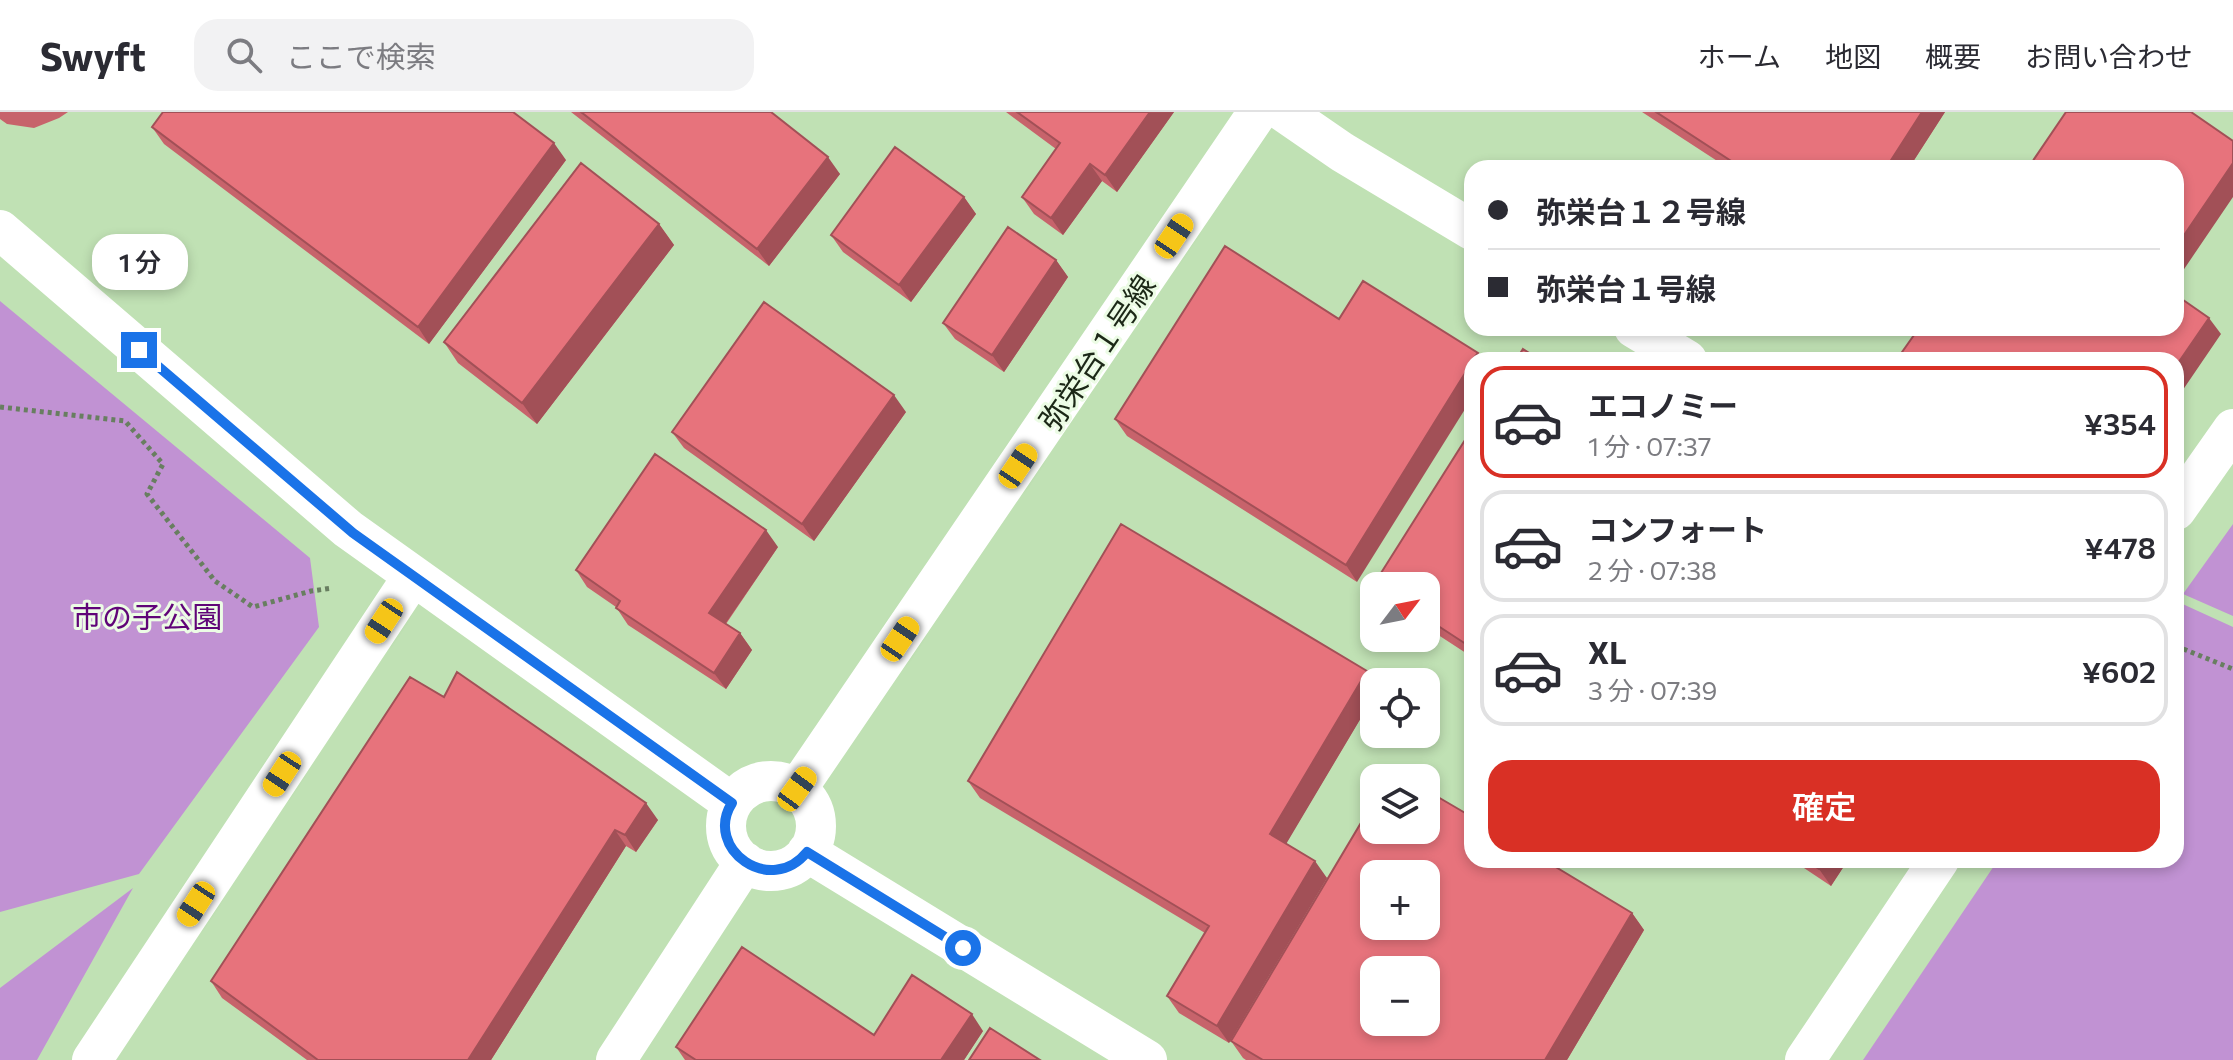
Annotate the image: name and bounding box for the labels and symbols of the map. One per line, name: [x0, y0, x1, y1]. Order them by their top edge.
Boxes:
car: [1151, 209, 1197, 263]
callout: 1 分: [91, 234, 187, 290]
street label: 弥栄台１号線: [1030, 267, 1162, 437]
route end: [121, 332, 157, 368]
car: [995, 439, 1041, 493]
north arrow: [1360, 572, 1440, 652]
car: [361, 594, 407, 648]
park label: 市の子公園: [72, 597, 222, 634]
car: [877, 612, 923, 666]
car: [259, 747, 305, 801]
car: [773, 763, 821, 815]
car: [173, 877, 219, 931]
route start: [945, 930, 981, 966]

